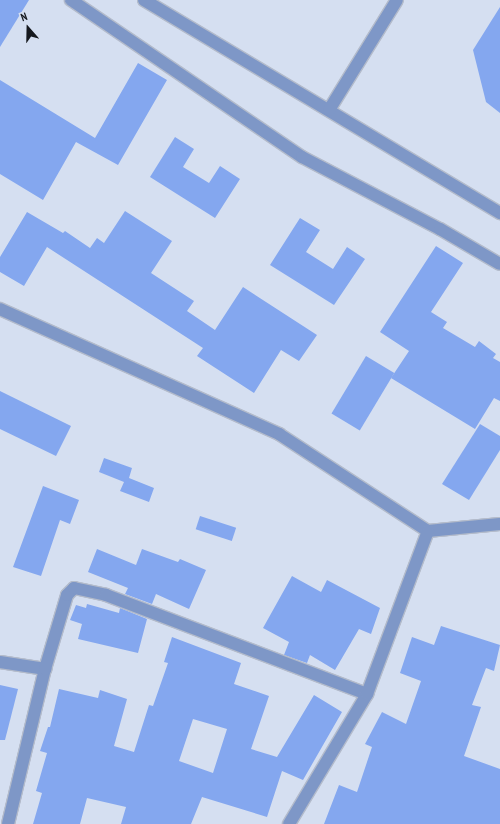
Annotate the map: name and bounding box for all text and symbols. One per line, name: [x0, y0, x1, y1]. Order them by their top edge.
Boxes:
north arrow: [8, 8, 48, 48]
text: N: [19, 9, 29, 24]

